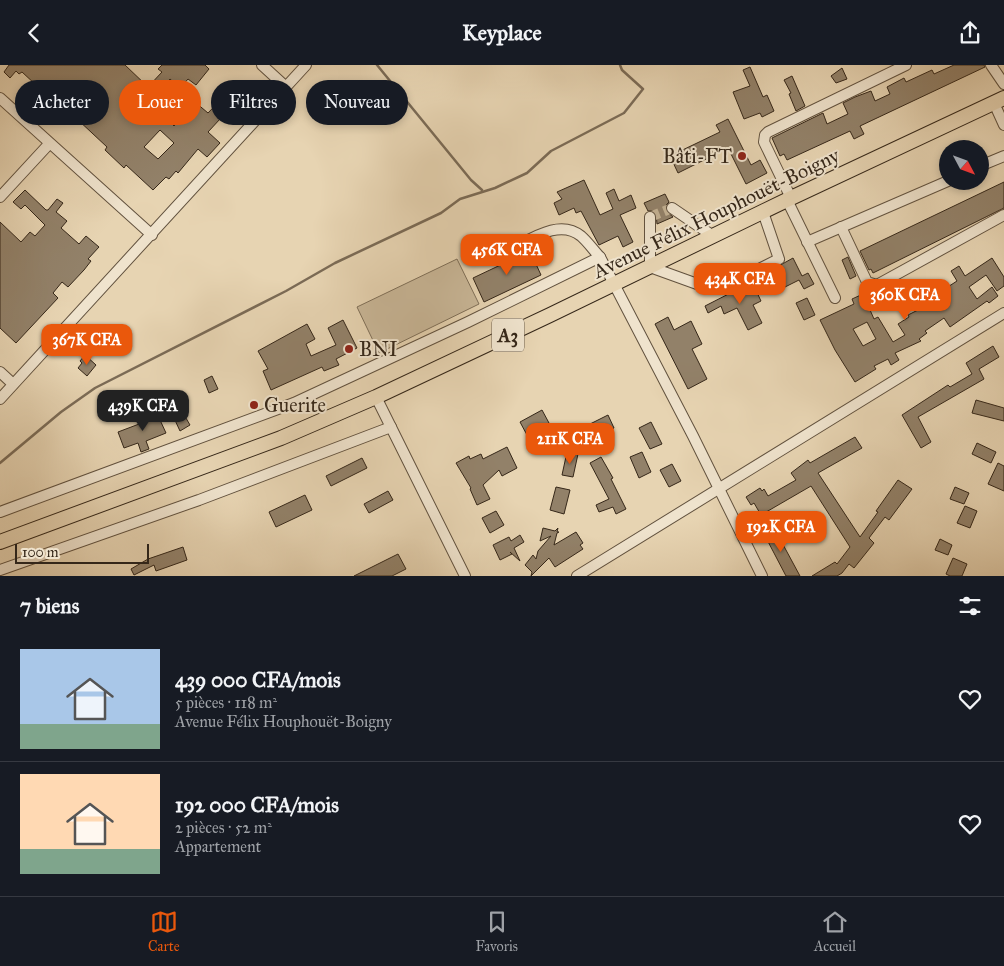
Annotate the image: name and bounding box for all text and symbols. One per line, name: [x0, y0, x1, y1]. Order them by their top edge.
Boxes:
icon: back: [20, 19, 48, 47]
text: Keyplace: [462, 19, 542, 46]
icon: share: [956, 19, 984, 47]
chip: Acheter: [15, 80, 109, 125]
chip: Louer: [119, 80, 201, 125]
chip: Filtres: [211, 80, 296, 125]
chip: Nouveau: [306, 80, 408, 125]
north arrow: [939, 140, 989, 190]
map controls: [939, 140, 989, 190]
street label: Avenue Félix Houphouët-Boigny: [588, 143, 844, 284]
place label: Bâti-FT: [663, 144, 732, 168]
marker: Bâti-FT: [736, 150, 748, 162]
pin: 456K CFA: [455, 233, 559, 276]
text: 456K CFA: [472, 240, 542, 259]
pin: 434K CFA: [688, 263, 792, 305]
text: 434K CFA: [705, 269, 775, 288]
pin: 360K CFA: [853, 279, 957, 321]
text: 360K CFA: [870, 285, 940, 304]
road number: A3: [492, 319, 524, 351]
pin: 367K CFA: [35, 323, 139, 366]
text: 367K CFA: [52, 330, 122, 349]
place label: BNI: [359, 337, 398, 361]
marker: BNI: [343, 343, 355, 355]
pin: 439K CFA: [91, 389, 195, 432]
place label: Guerite: [264, 393, 326, 417]
text: 439K CFA: [108, 396, 178, 415]
marker: Guerite: [248, 399, 260, 411]
pin: 211K CFA: [518, 423, 622, 465]
text: 211K CFA: [537, 429, 603, 448]
pin: 192K CFA: [729, 511, 833, 553]
text: 192K CFA: [747, 517, 815, 536]
scale bar: [15, 541, 149, 564]
text: 100 m: [22, 544, 59, 561]
icon: filters: [956, 592, 984, 620]
text: 7 biens: [20, 593, 79, 619]
text: 439 000 CFA/mois: [175, 667, 341, 693]
icon: home: [60, 669, 120, 729]
icon: heart: [956, 685, 984, 713]
text: 5 pièces · 118 m²: [175, 693, 277, 712]
text: Avenue Félix Houphouët-Boigny: [175, 712, 392, 731]
text: 192 000 CFA/mois: [175, 792, 339, 818]
icon: home: [60, 794, 120, 854]
icon: heart: [956, 810, 984, 838]
text: 2 pièces · 52 m²: [175, 818, 272, 837]
text: Appartement: [175, 837, 261, 856]
tab: Carte: [148, 908, 179, 955]
tab: Favoris: [475, 908, 518, 955]
tab: Accueil: [814, 908, 856, 955]

